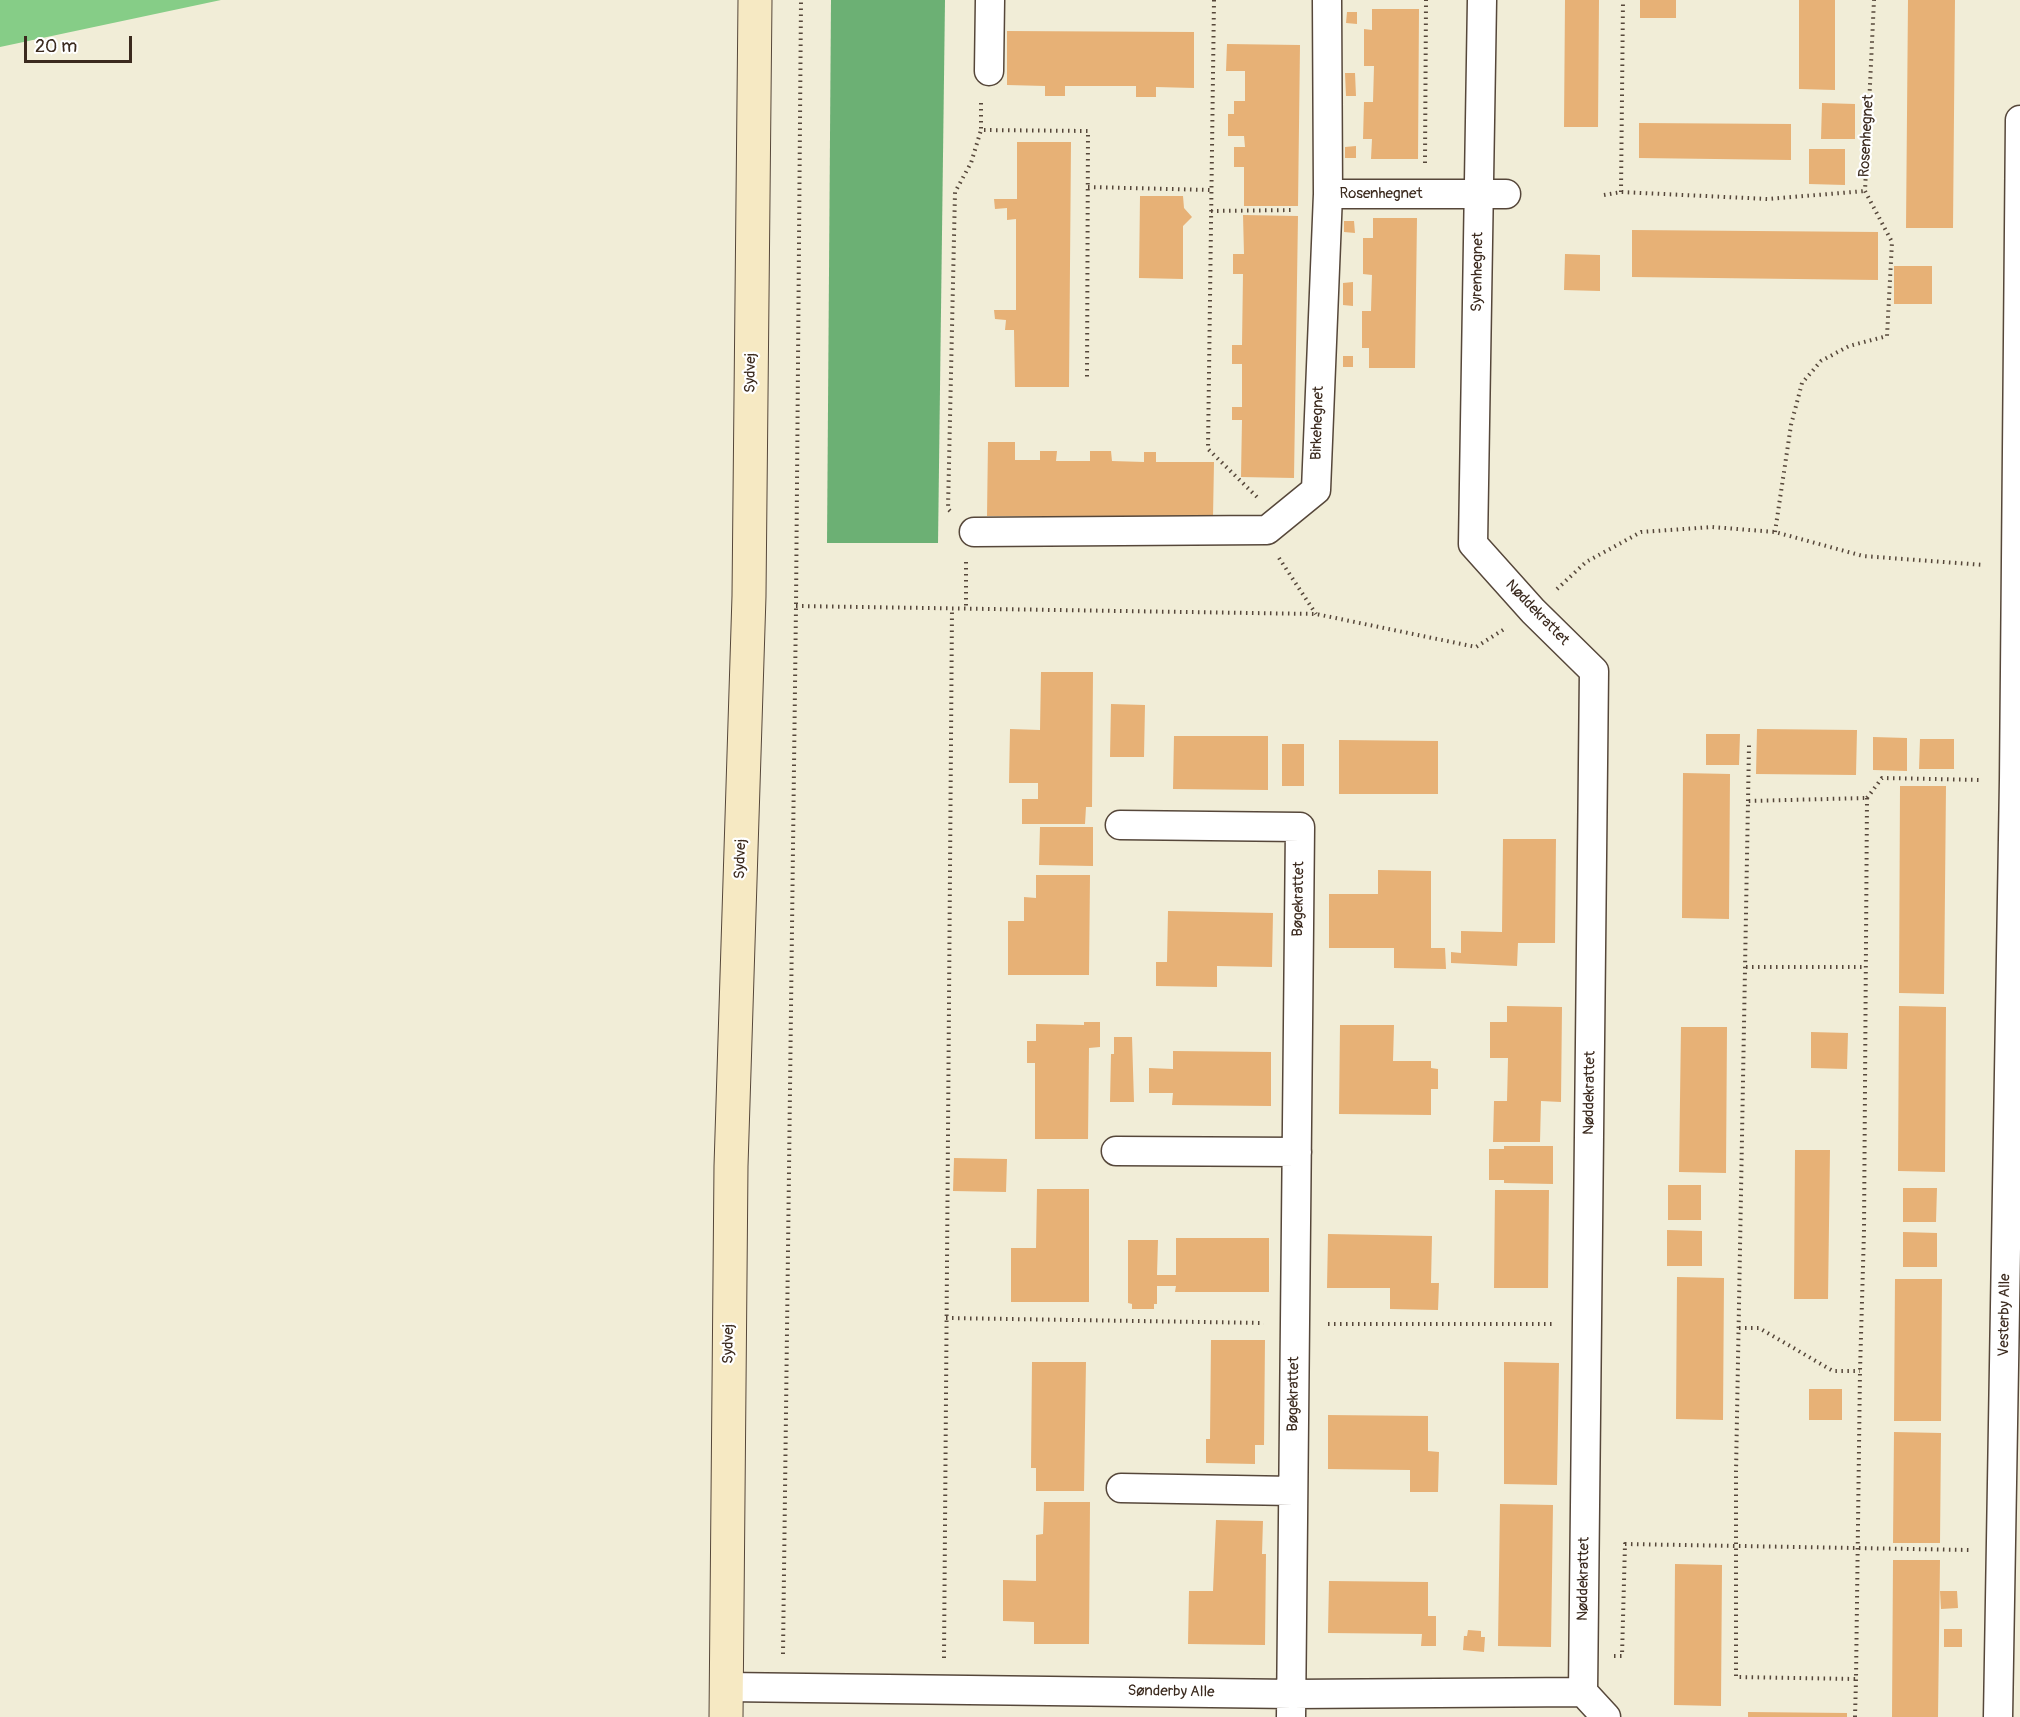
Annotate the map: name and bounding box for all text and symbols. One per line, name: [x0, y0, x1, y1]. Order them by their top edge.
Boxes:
scale bar: [27, 24, 135, 62]
text: 20 m: [35, 35, 77, 58]
street label: Rosenhegnet: [1856, 94, 1878, 178]
street label: Rosenhegnet: [1340, 185, 1422, 203]
street label: Syrenhegnet: [1468, 232, 1488, 312]
street label: Sydvej: [742, 353, 760, 393]
street label: Birkehegnet: [1308, 386, 1328, 460]
street label: Nøddekrattet: [1501, 576, 1573, 650]
street label: Sydvej: [731, 839, 751, 879]
street label: Bøgekrattet: [1289, 861, 1309, 937]
street label: Nøddekrattet: [1580, 1051, 1600, 1135]
street label: Vesterby Alle: [1995, 1273, 2015, 1357]
street label: Sydvej: [720, 1324, 738, 1364]
street label: Bøgekrattet: [1284, 1356, 1304, 1432]
street label: Nøddekrattet: [1574, 1537, 1594, 1621]
street label: Sønderby Alle: [1127, 1682, 1215, 1702]

